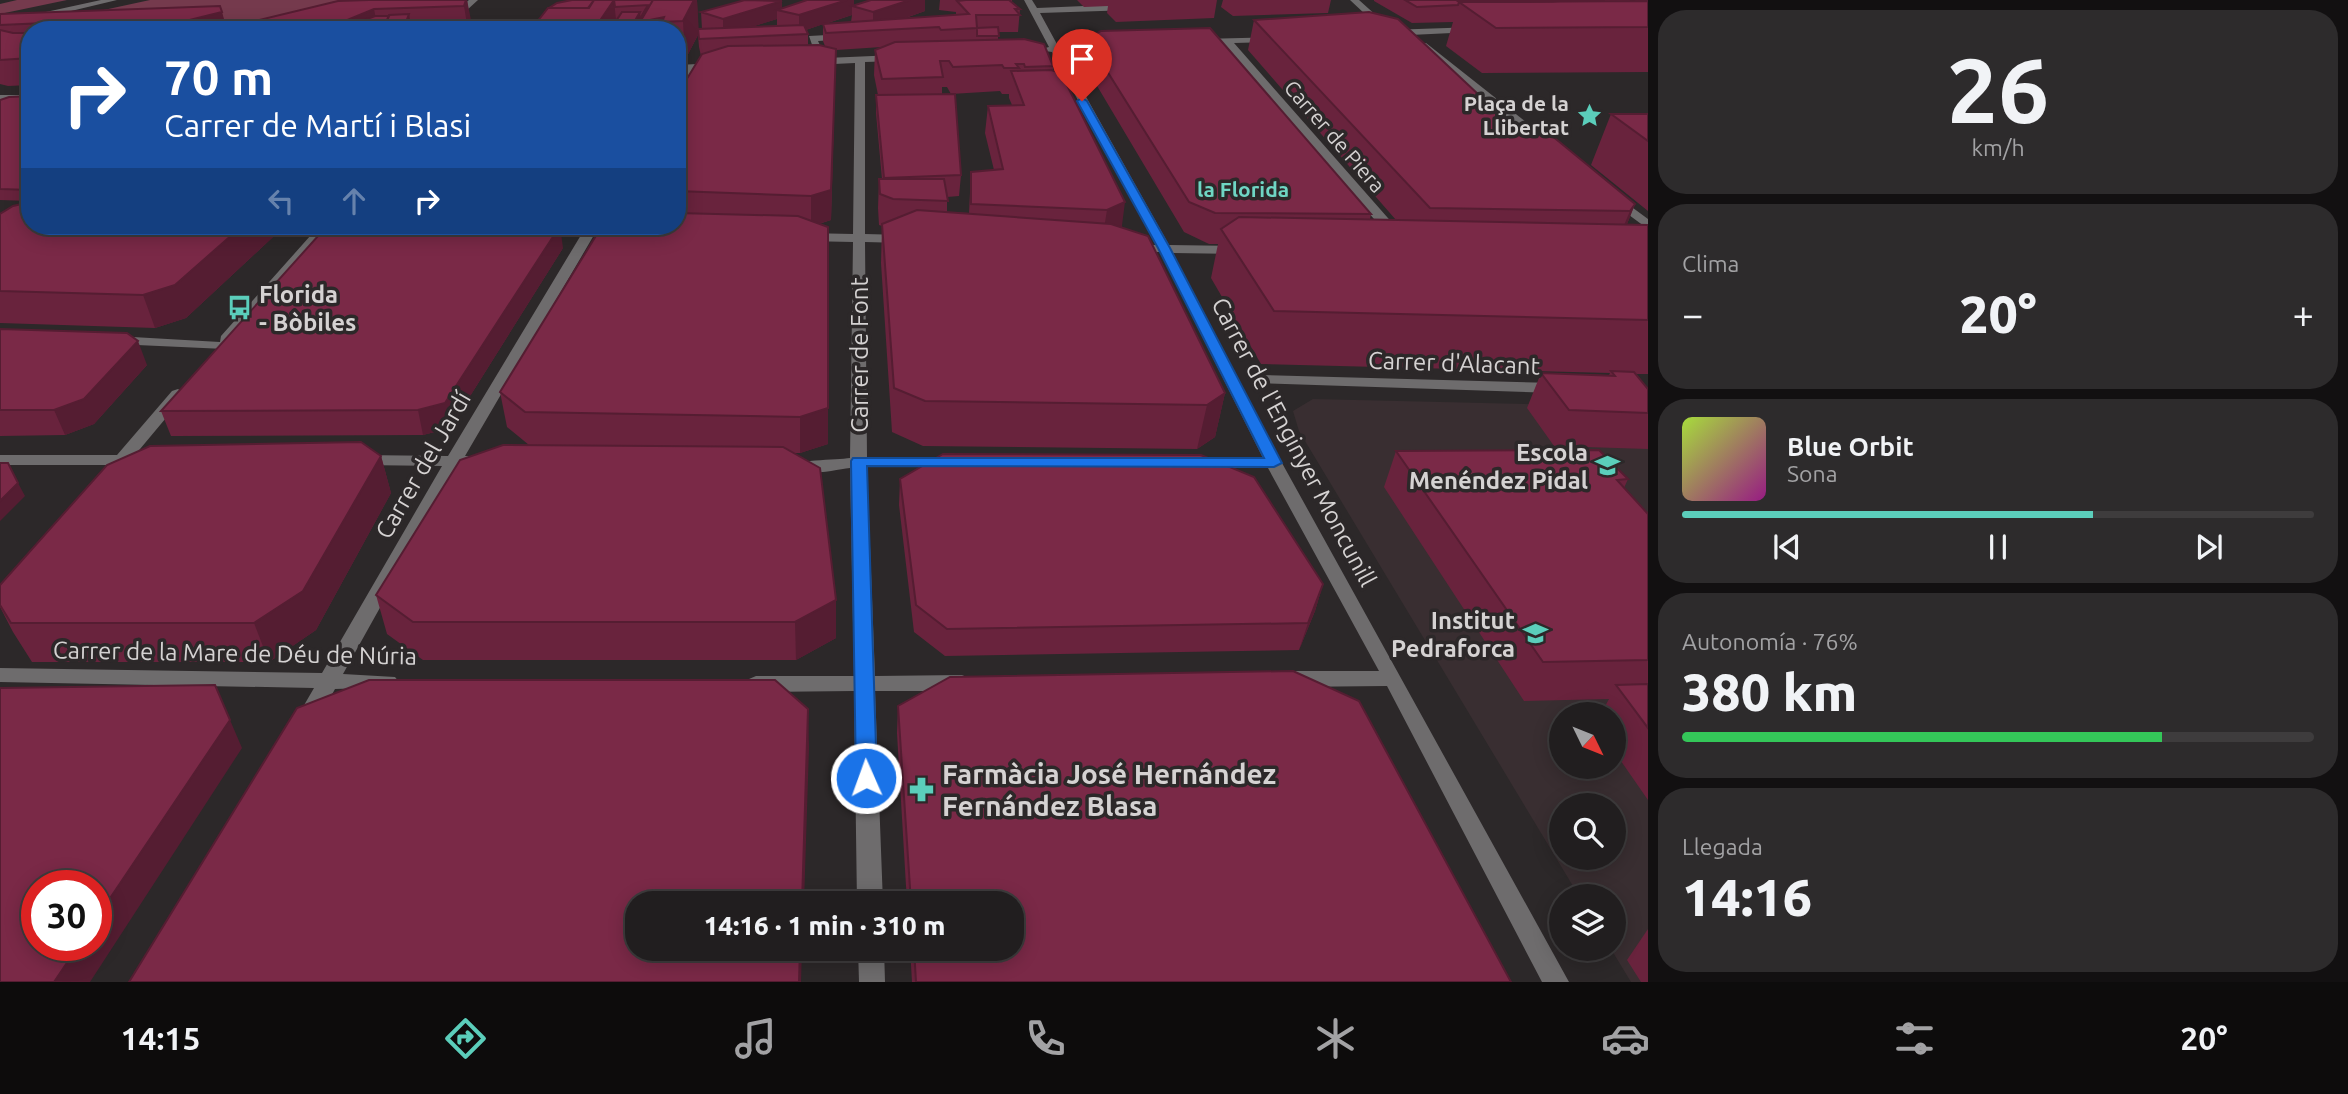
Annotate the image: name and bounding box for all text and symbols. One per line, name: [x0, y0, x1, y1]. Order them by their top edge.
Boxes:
pin: [1052, 29, 1112, 101]
text: 26: [1947, 38, 2049, 140]
icon: arrive: [1063, 40, 1101, 78]
icon: right: [49, 49, 140, 140]
text: 70 m: [164, 49, 273, 104]
street label: Carrer de Piera: [1280, 75, 1390, 197]
place label: Plaça de la Llibertat: [1464, 91, 1569, 139]
place icon: Plaça de la Llibertat: [1575, 101, 1603, 129]
text: Carrer de Martí i Blasi: [164, 107, 471, 143]
text: km/h: [1971, 135, 2025, 160]
district label: la Florida: [1197, 177, 1289, 201]
icon: left: [262, 182, 300, 220]
icon: ahead: [335, 182, 373, 220]
icon: right: [408, 182, 446, 220]
text: Clima: [1682, 251, 1739, 276]
street label: Carrer de Font: [846, 277, 873, 433]
place label: Florida - Bòbiles: [259, 281, 356, 336]
text: 20°: [1959, 285, 2037, 343]
street label: Carrer de l'Enginyer Moncunill: [1206, 293, 1382, 591]
text: −: [1682, 293, 1703, 335]
text: +: [2293, 293, 2314, 335]
bus stop icon: Florida - Bòbiles: [225, 294, 253, 322]
street label: Carrer d'Alacant: [1367, 347, 1541, 380]
street label: Carrer del Jardí: [370, 386, 477, 543]
text: Blue Orbit: [1787, 432, 1914, 461]
place label: Escola Menéndez Pidal: [1409, 439, 1588, 494]
school or university icon: Escola Menéndez Pidal: [1594, 452, 1622, 480]
text: Sona: [1787, 461, 1837, 486]
icon: previous: [1768, 528, 1806, 566]
icon: pause: [1979, 528, 2017, 566]
icon: next: [2190, 528, 2228, 566]
place label: Institut Pedraforca: [1391, 607, 1515, 662]
school or university icon: Institut Pedraforca: [1521, 620, 1549, 648]
text: Autonomía · 76%: [1682, 629, 1858, 654]
street label: Carrer de la Mare de Déu de Núria: [53, 636, 417, 670]
text: 380 km: [1682, 663, 1857, 721]
north arrow: [1549, 702, 1626, 779]
map controls: [1549, 702, 1626, 961]
position arrow: [829, 741, 903, 815]
place label: Farmàcia José Hernández Fernández Blasa: [942, 758, 1276, 821]
pharmacy icon: Farmàcia José Hernández Fernández Blasa: [908, 775, 936, 803]
button: search: [1549, 793, 1626, 870]
text: Llegada: [1682, 834, 1763, 859]
text: 14:16: [1682, 868, 1812, 926]
speed limit sign: 30: [21, 870, 112, 961]
button: layers: [1549, 884, 1626, 961]
text: 14:16 · 1 min · 310 m: [704, 911, 945, 940]
icon: directions: [441, 1014, 490, 1063]
icon: music: [731, 1014, 780, 1063]
icon: phone: [1021, 1014, 1070, 1063]
icon: climate: [1311, 1014, 1360, 1063]
icon: car: [1601, 1014, 1650, 1063]
icon: filters: [1890, 1014, 1939, 1063]
text: 14:15: [120, 1020, 200, 1056]
text: 20°: [2180, 1020, 2228, 1056]

